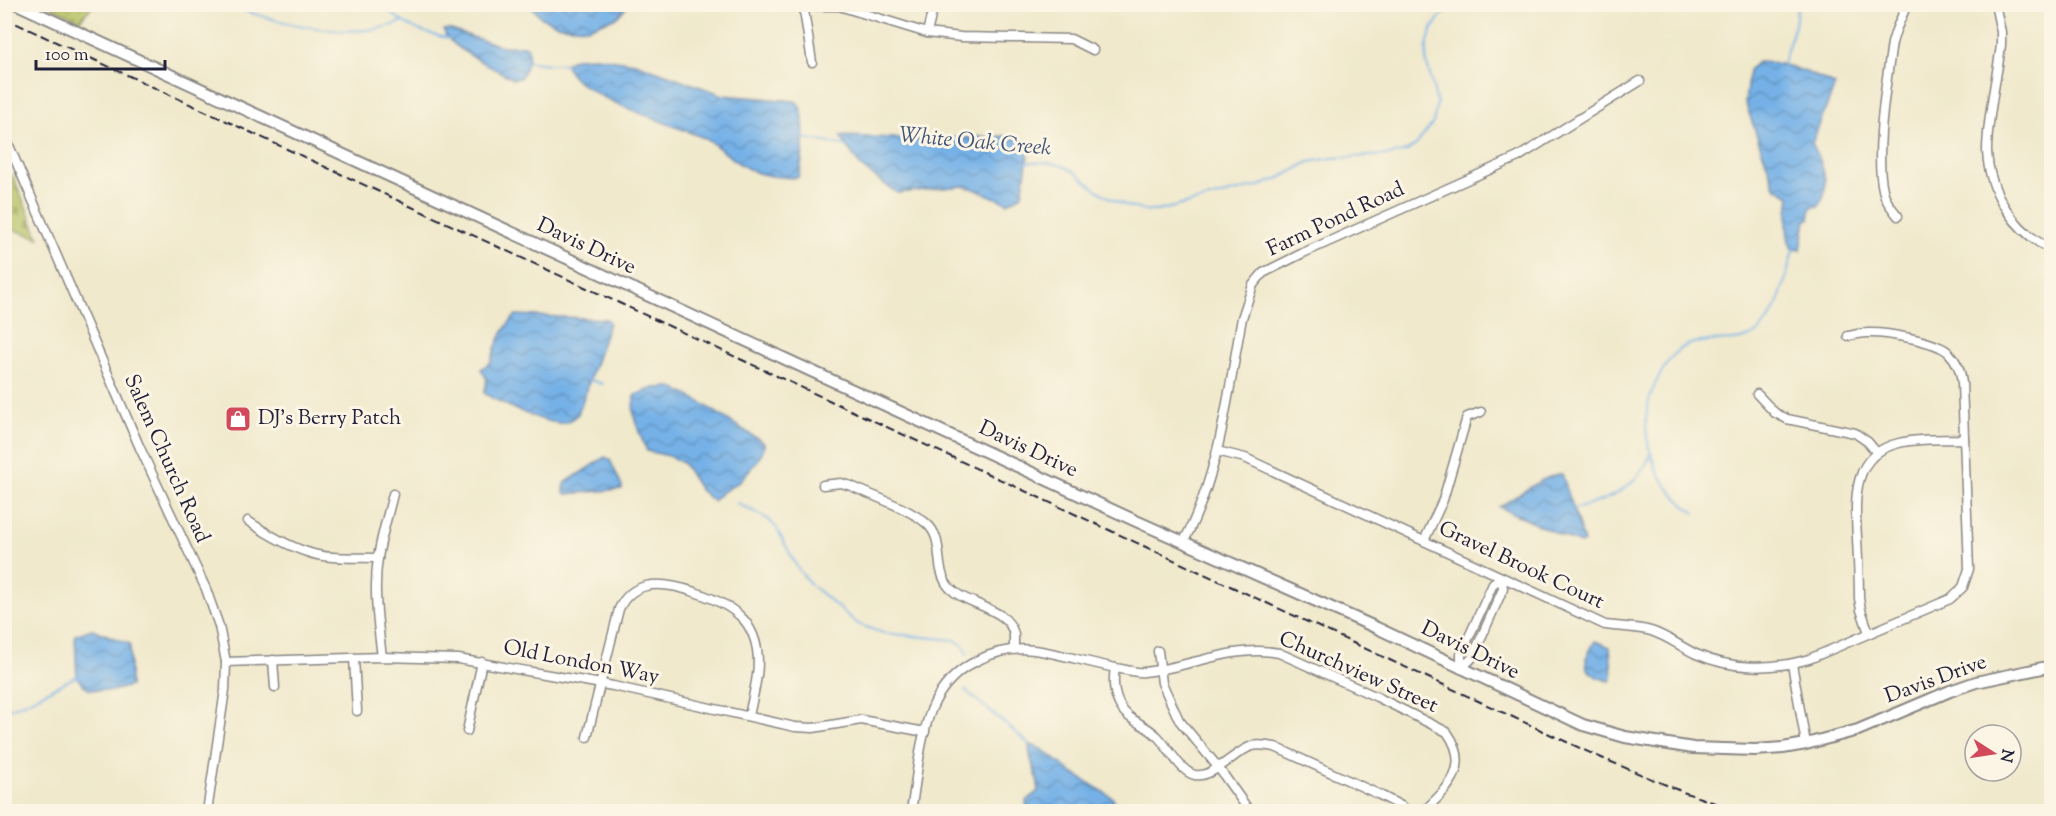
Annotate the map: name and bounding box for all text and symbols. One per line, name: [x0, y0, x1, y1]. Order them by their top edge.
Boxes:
scale bar: [36, 33, 165, 71]
text: 100 m: [45, 43, 89, 69]
water label: White Oak Creek: [897, 120, 1053, 166]
street label: Farm Pond Road: [1262, 175, 1410, 265]
street label: Davis Drive: [532, 211, 640, 283]
street label: Salem Church Road: [115, 370, 217, 548]
shop icon: DJ's Berry Patch: [223, 404, 253, 434]
place label: DJ's Berry Patch: [258, 404, 401, 434]
street label: Davis Drive: [974, 414, 1082, 486]
street label: Gravel Brook Court: [1433, 514, 1609, 618]
street label: Davis Drive: [1416, 614, 1524, 688]
street label: Churchview Street: [1274, 624, 1442, 722]
street label: Old London Way: [500, 633, 662, 693]
street label: Davis Drive: [1881, 648, 1991, 712]
north arrow: [1963, 723, 2023, 783]
text: N: [1993, 747, 2018, 764]

